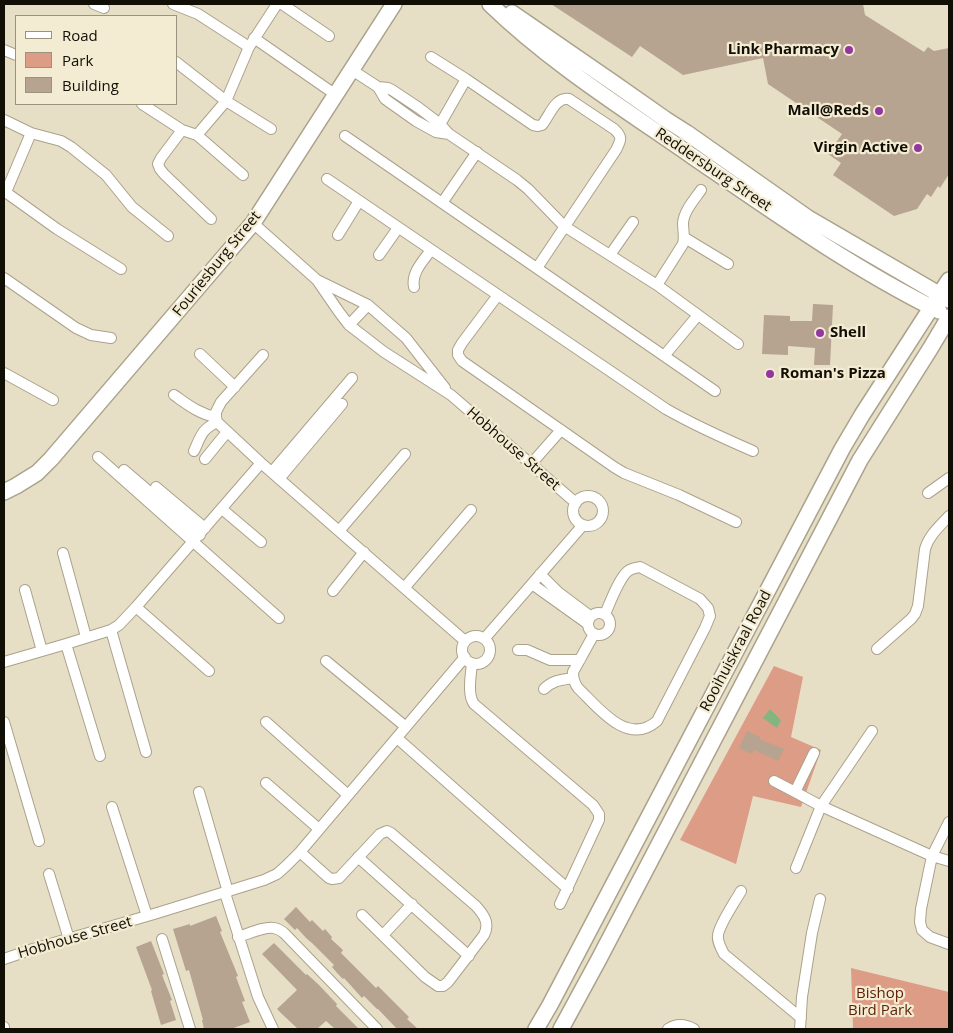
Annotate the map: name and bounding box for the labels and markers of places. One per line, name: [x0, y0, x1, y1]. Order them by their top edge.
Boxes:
place label: Link Pharmacy: [728, 41, 839, 59]
marker: Link Pharmacy: [843, 44, 855, 56]
place label: Mall@Reds: [787, 102, 869, 120]
marker: Mall@Reds: [873, 105, 885, 117]
place label: Virgin Active: [814, 139, 908, 157]
marker: Virgin Active: [912, 142, 924, 154]
place label: Shell: [830, 324, 866, 342]
marker: Shell: [814, 327, 826, 339]
place label: Roman's Pizza: [780, 365, 886, 383]
marker: Roman's Pizza: [764, 368, 776, 380]

